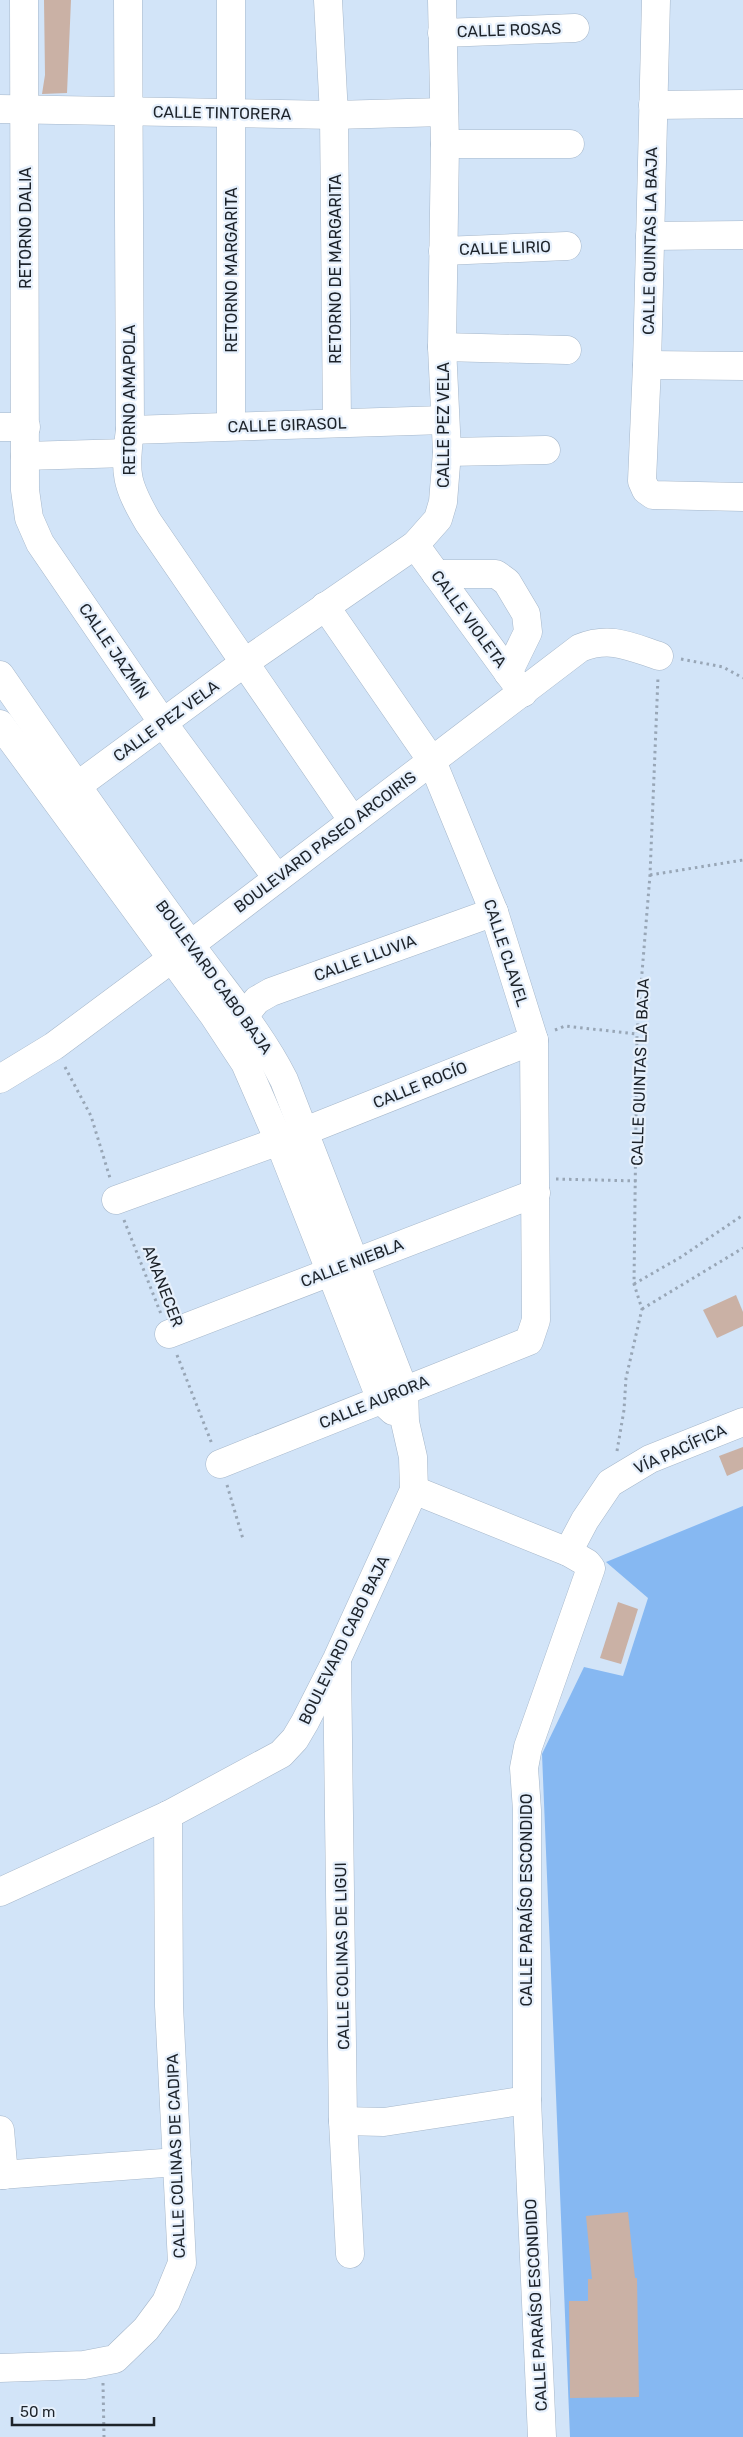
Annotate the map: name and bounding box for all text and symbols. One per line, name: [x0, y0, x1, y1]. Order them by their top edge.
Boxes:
street label: CALLE ROSAS: [456, 19, 562, 41]
street label: CALLE TINTORERA: [153, 102, 292, 124]
street label: CALLE QUINTAS LA BAJA: [639, 147, 661, 335]
street label: RETORNO DALIA: [16, 167, 35, 289]
street label: RETORNO DE MARGARITA: [326, 174, 345, 364]
street label: RETORNO MARGARITA: [222, 187, 241, 353]
street label: CALLE LIRIO: [459, 237, 551, 259]
street label: RETORNO AMAPOLA: [120, 324, 139, 475]
street label: CALLE PEZ VELA: [434, 362, 453, 488]
street label: CALLE GIRASOL: [227, 413, 347, 437]
street label: CALLE VIOLETA: [427, 567, 511, 672]
street label: CALLE JAZMÍN: [75, 600, 153, 702]
street label: CALLE PEZ VELA: [110, 676, 223, 766]
street label: BOULEVARD PASEO ARCOIRIS: [230, 767, 420, 917]
street label: BOULEVARD CABO BAJA: [152, 896, 276, 1058]
street label: CALLE CLAVEL: [480, 897, 532, 1009]
street label: CALLE LLUVIA: [311, 931, 419, 985]
street label: CALLE QUINTAS LA BAJA: [627, 977, 653, 1166]
street label: CALLE ROCÍO: [370, 1057, 470, 1113]
street label: CALLE NIEBLA: [298, 1235, 406, 1291]
street label: AMANECER: [139, 1243, 187, 1329]
street label: CALLE AURORA: [316, 1371, 432, 1433]
street label: VÍA PACÍFICA: [631, 1420, 729, 1478]
street label: BOULEVARD CABO BAJA: [295, 1552, 393, 1728]
street label: CALLE PARAÍSO ESCONDIDO: [517, 1793, 536, 2007]
street label: CALLE COLINAS DE LIGUI: [331, 1862, 353, 2050]
street label: CALLE COLINAS DE CADIPA: [163, 2053, 189, 2259]
street label: CALLE PARAÍSO ESCONDIDO: [521, 2198, 551, 2412]
scale bar: [12, 2394, 155, 2426]
text: 50 m: [20, 2403, 55, 2421]

